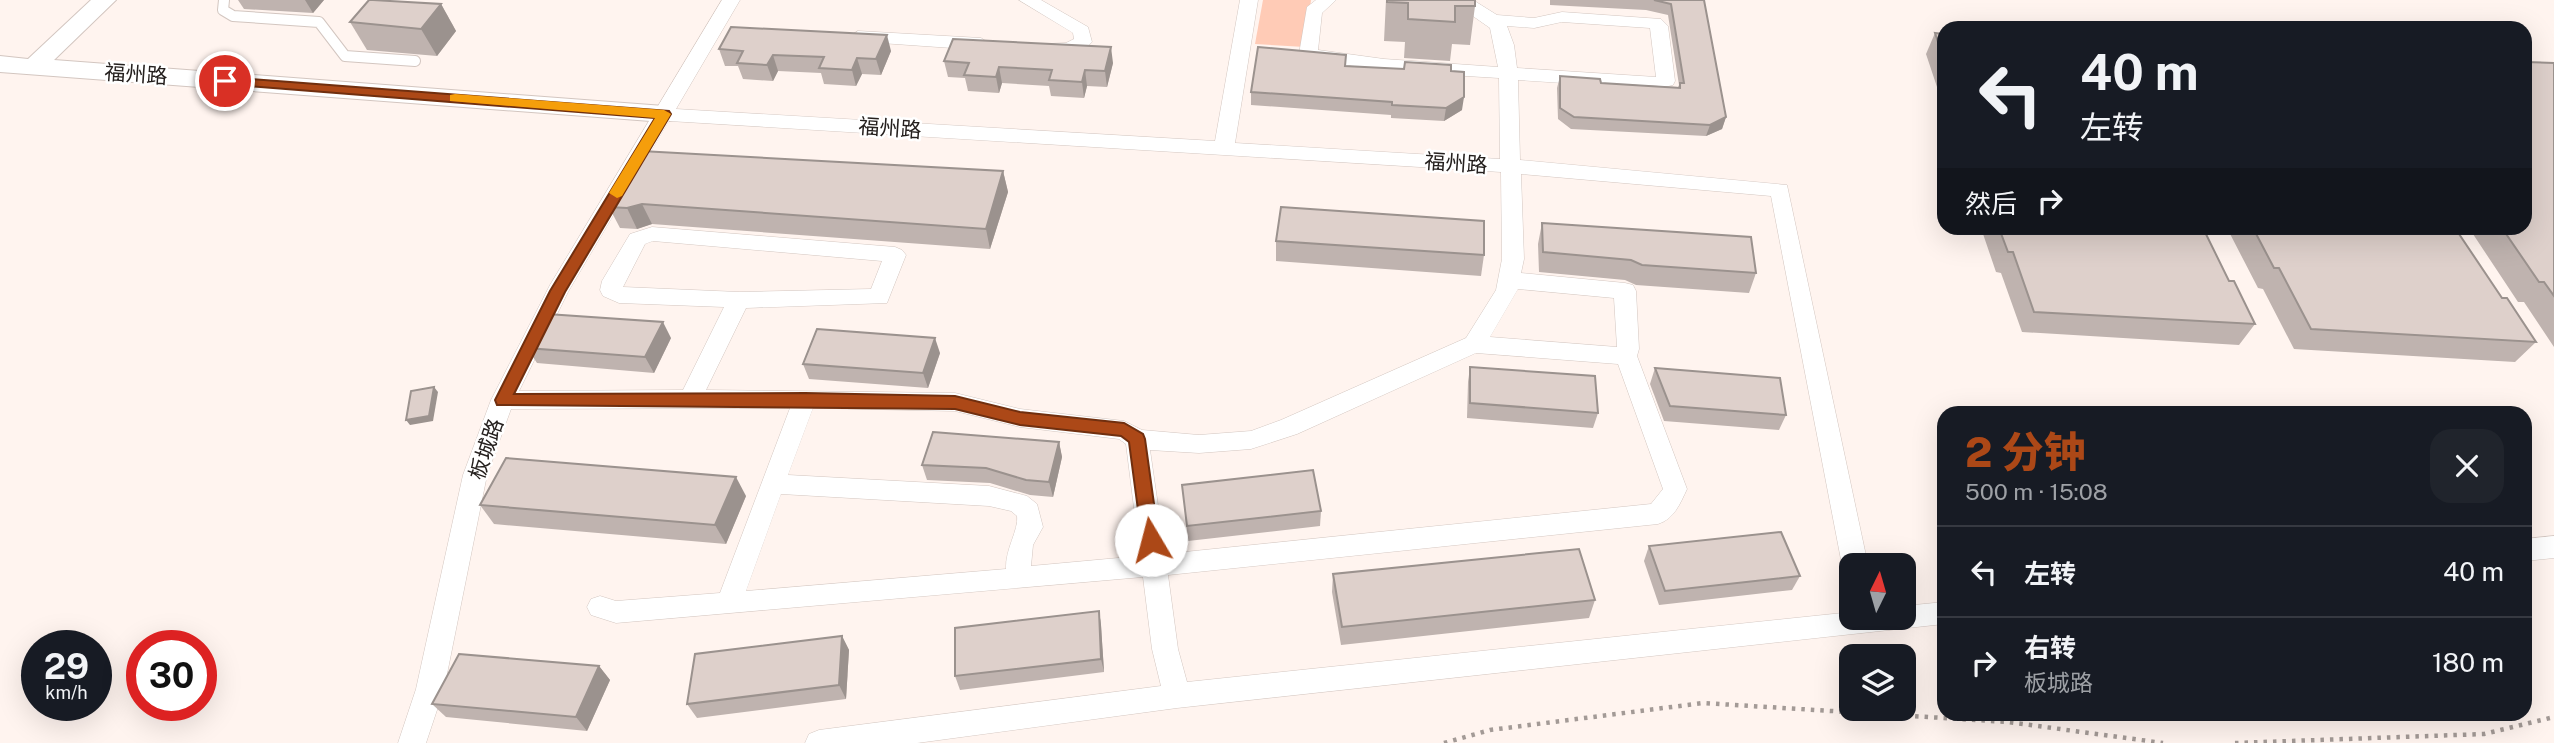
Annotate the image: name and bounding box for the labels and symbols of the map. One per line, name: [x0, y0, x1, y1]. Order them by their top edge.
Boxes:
pin: [195, 51, 255, 111]
street label: 福州路: [104, 59, 168, 89]
street label: 福州路: [858, 113, 922, 143]
street label: 福州路: [1424, 148, 1488, 178]
street label: 板城路: [464, 415, 508, 483]
position arrow: [1114, 503, 1188, 577]
north arrow: [1839, 553, 1916, 630]
speed limit sign: 30: [126, 630, 217, 721]

